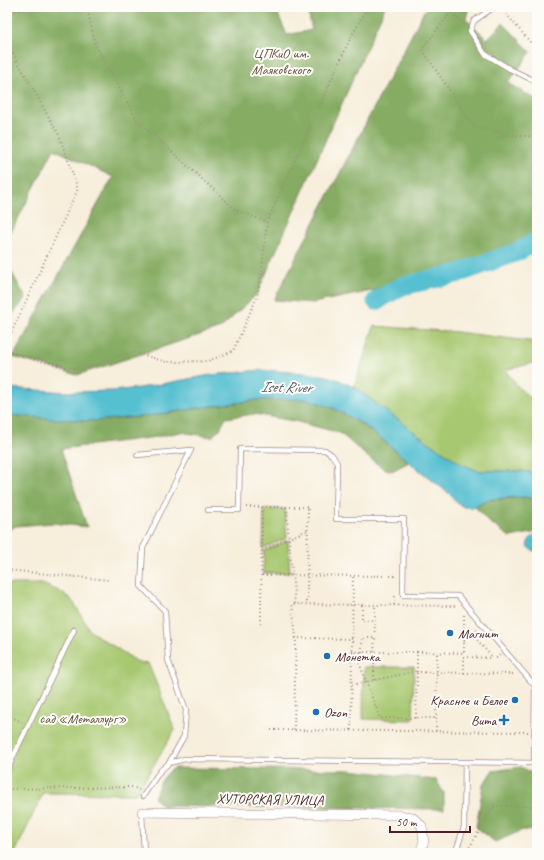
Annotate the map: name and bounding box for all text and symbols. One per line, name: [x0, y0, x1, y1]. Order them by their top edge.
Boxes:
park label: ЦПКиО им. Маяковского: [252, 45, 312, 78]
water label: Iset River: [261, 378, 314, 397]
place label: Магнит: [458, 625, 499, 642]
marker: Магнит: [445, 628, 455, 638]
place label: Монетка: [335, 648, 381, 665]
marker: Монетка: [322, 651, 332, 661]
place label: Красное и Белое: [430, 692, 508, 709]
marker: Красное и Белое: [510, 695, 520, 705]
place label: Ozon: [324, 704, 348, 721]
marker: Ozon: [311, 707, 321, 717]
park label: сад «Металлург»: [39, 710, 127, 727]
place label: Вита: [471, 712, 497, 729]
marker: Вита: [499, 715, 509, 725]
street label: ХУТОРСКАЯ УЛИЦА: [216, 790, 325, 809]
scale bar: [390, 808, 470, 834]
text: 50 m: [396, 814, 418, 830]

